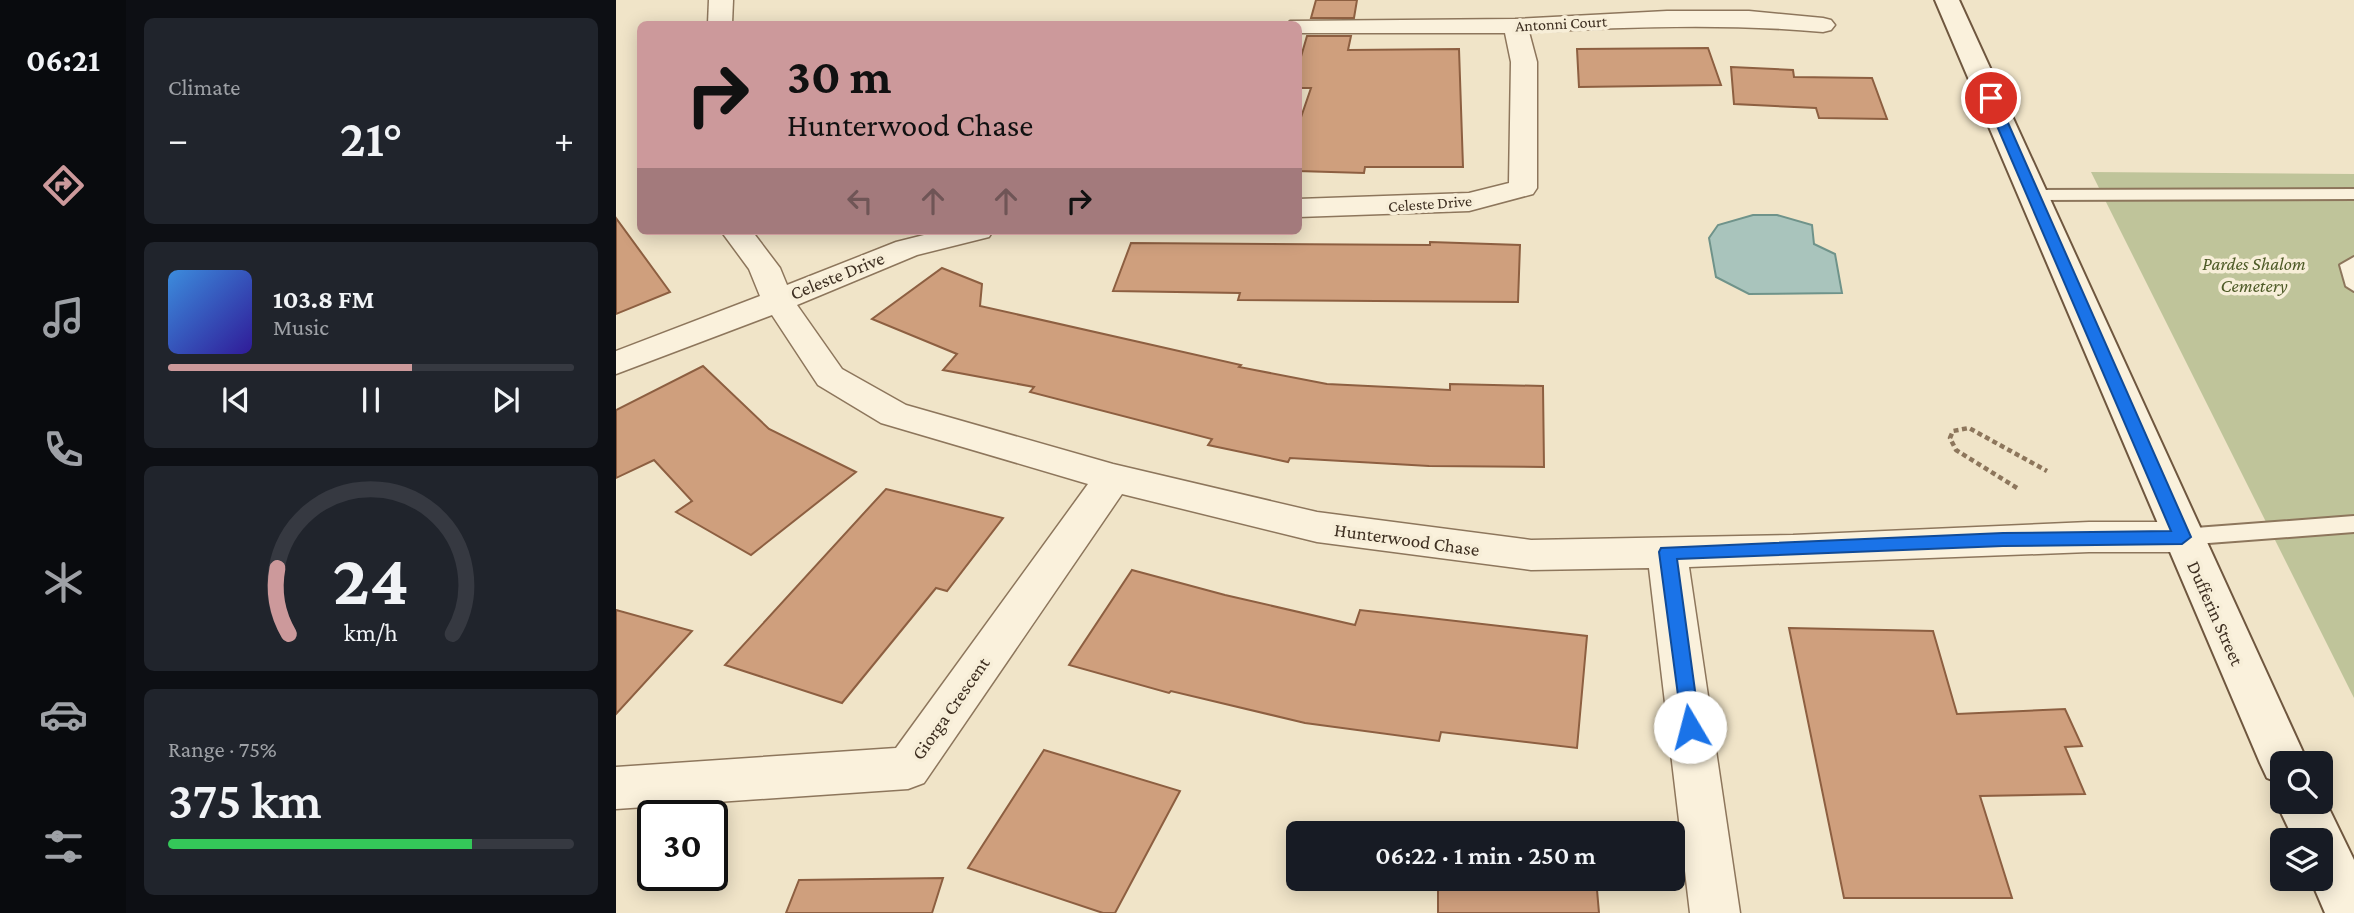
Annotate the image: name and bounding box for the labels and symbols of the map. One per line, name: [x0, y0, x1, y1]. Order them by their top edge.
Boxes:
street label: Antonni Court: [1515, 13, 1608, 34]
pin: [1961, 68, 2021, 128]
street label: Celeste Drive: [1388, 192, 1472, 215]
street label: Celeste Drive: [787, 247, 887, 304]
park label: Pardes Shalom Cemetery: [2202, 253, 2306, 296]
street label: Hunterwood Chase: [1333, 519, 1481, 560]
street label: Dufferin Street: [2183, 558, 2248, 669]
street label: Giorga Crescent: [907, 652, 994, 764]
position arrow: [1653, 690, 1727, 764]
speed limit sign: 30: [637, 800, 728, 891]

